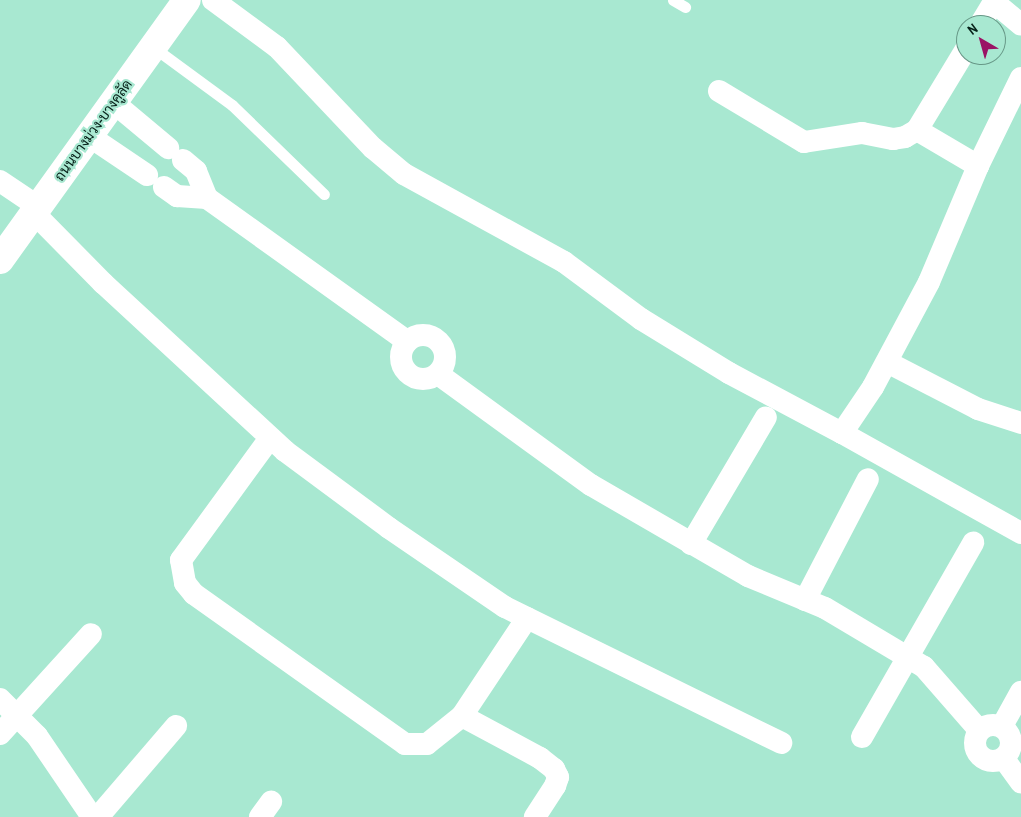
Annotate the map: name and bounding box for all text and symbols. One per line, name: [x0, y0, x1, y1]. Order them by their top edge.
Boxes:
north arrow: [956, 15, 1006, 65]
text: N: [964, 19, 981, 39]
street label: ถนนบางม่วง-บางคูลัด: [51, 76, 135, 184]

